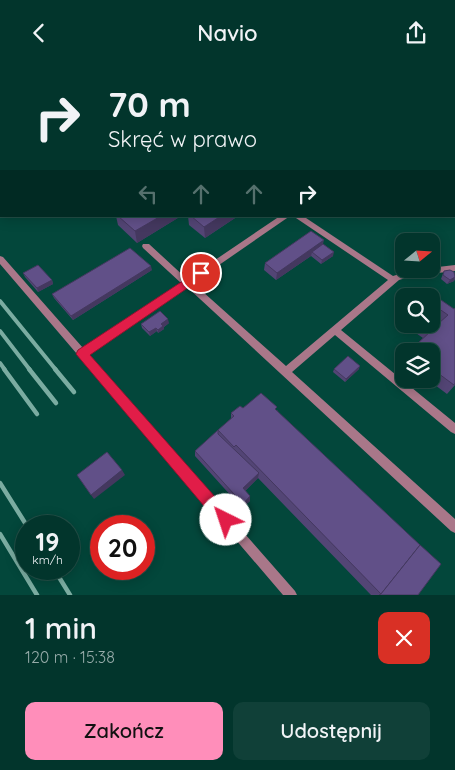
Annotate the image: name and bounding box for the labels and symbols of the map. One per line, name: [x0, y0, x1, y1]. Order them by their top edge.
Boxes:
north arrow: [395, 233, 440, 277]
pin: [180, 252, 222, 294]
position arrow: [199, 493, 251, 545]
speed limit sign: 20: [90, 515, 155, 580]

